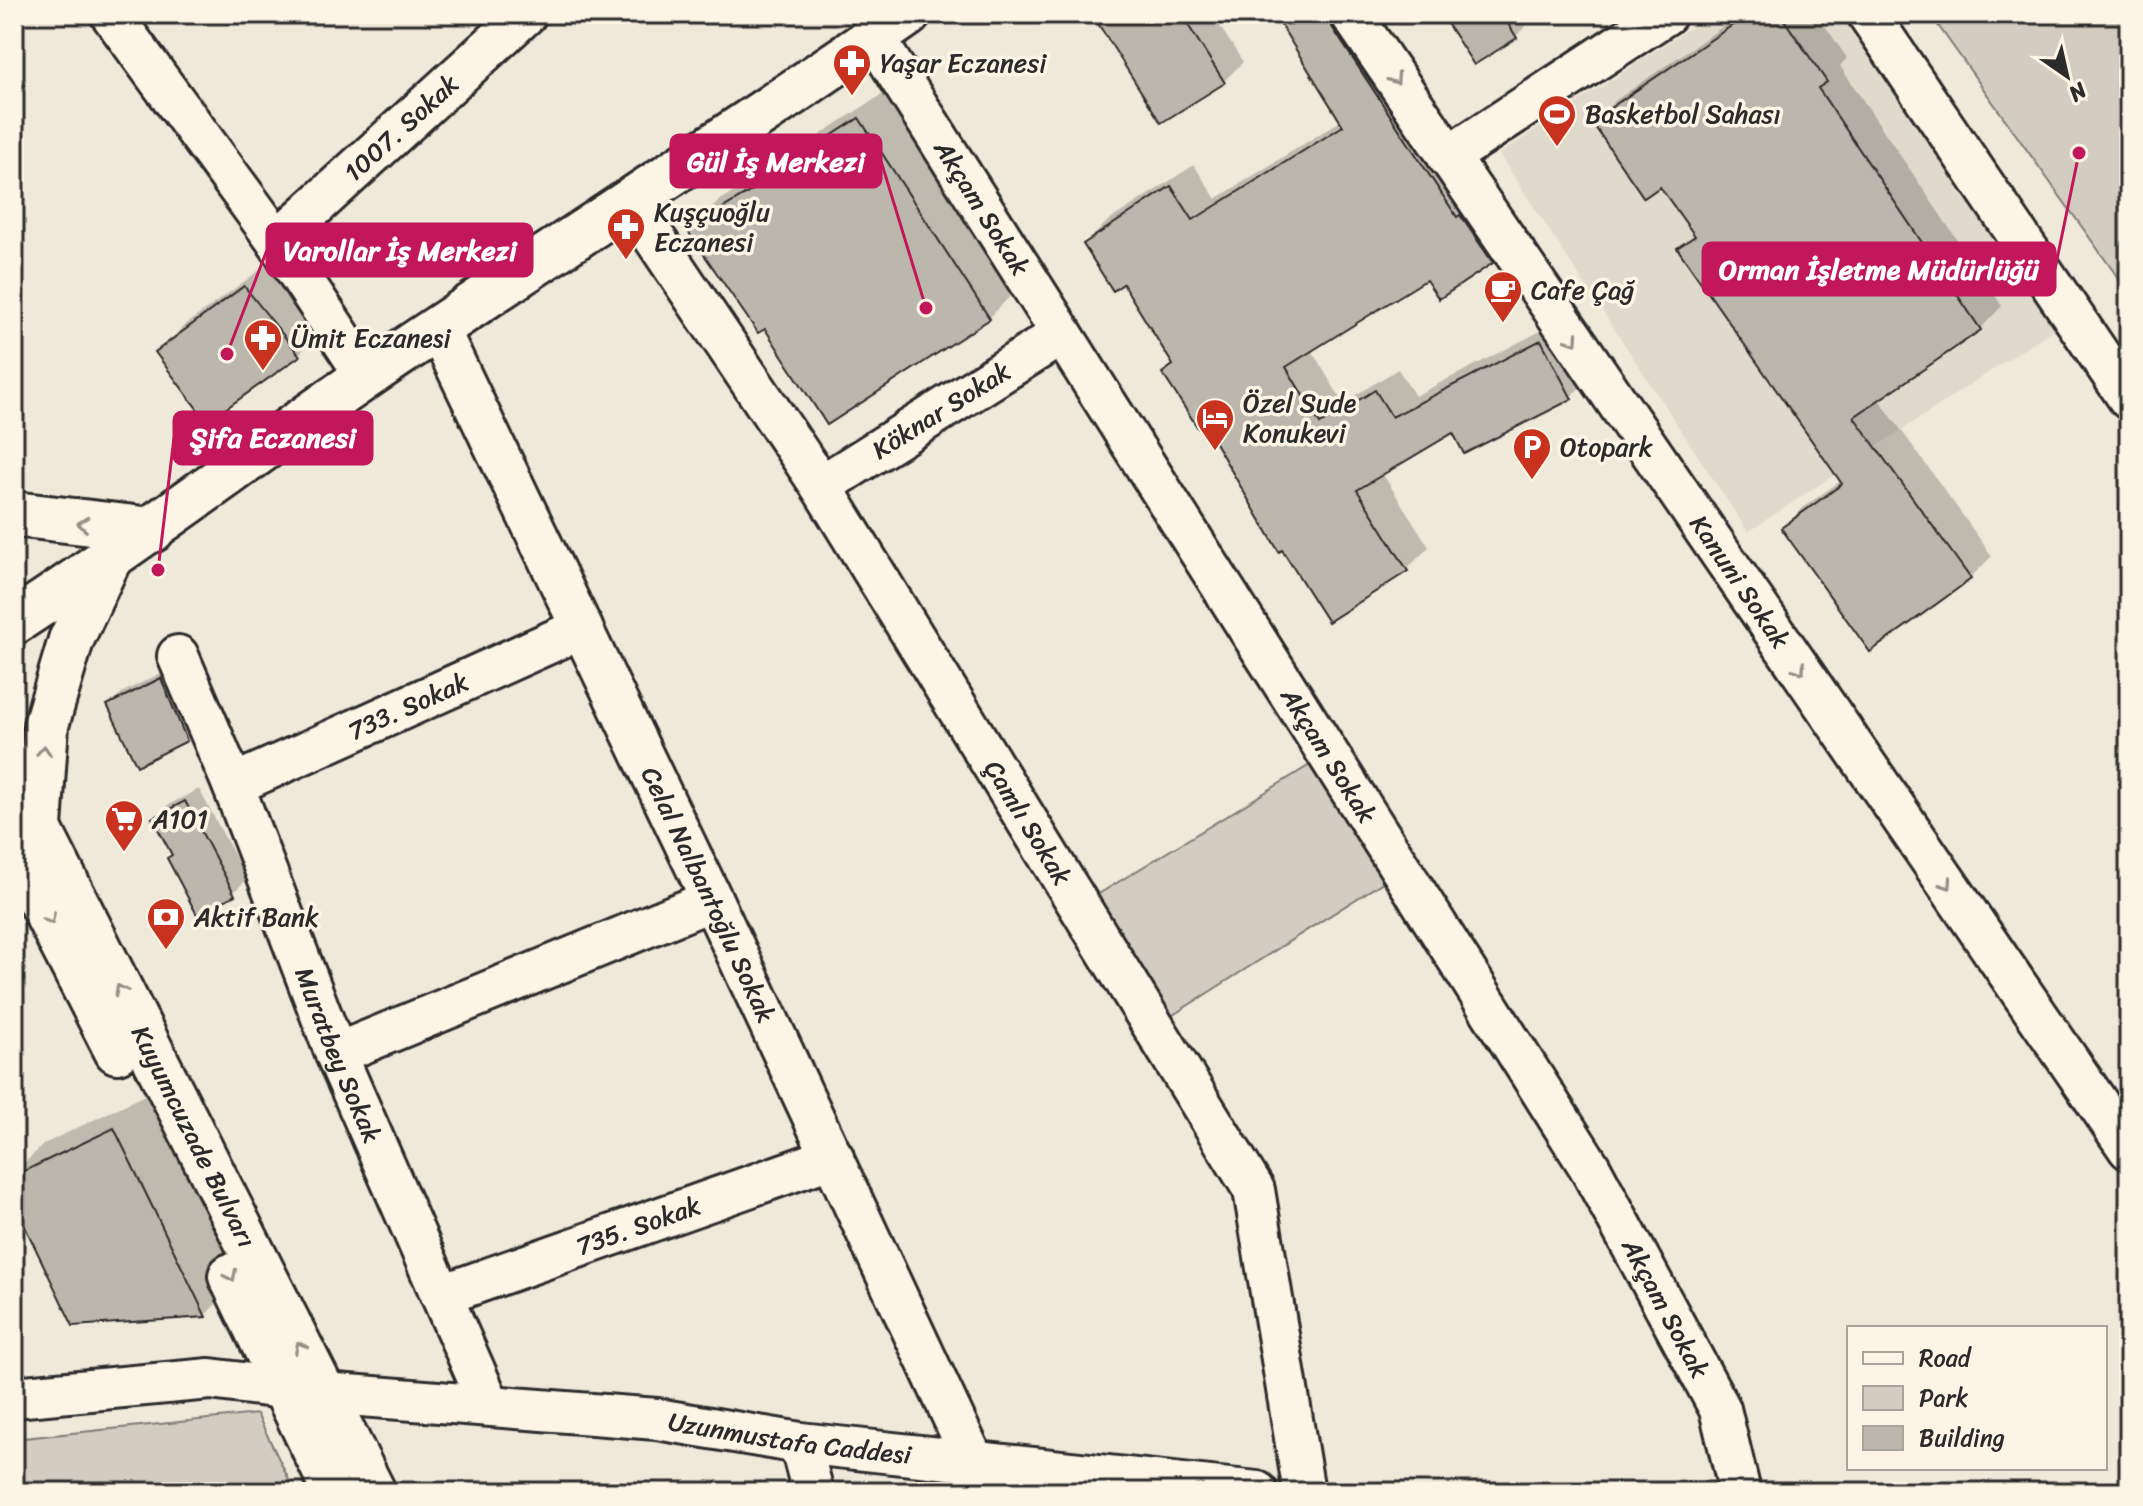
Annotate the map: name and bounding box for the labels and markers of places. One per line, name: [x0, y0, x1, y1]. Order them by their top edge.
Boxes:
place label: Yaşar Eczanesi: [880, 40, 1047, 86]
pharmacy icon: Yaşar Eczanesi: [831, 42, 873, 97]
place label: Basketbol Sahası: [1585, 91, 1781, 137]
sports icon: Basketbol Sahası: [1536, 93, 1578, 148]
callout: Gül İş Merkezi: [671, 135, 881, 187]
place label: Kuşçuoğlu Eczanesi: [654, 189, 770, 265]
pharmacy icon: Kuşçuoğlu Eczanesi: [605, 206, 647, 261]
callout: Varollar İş Merkezi: [267, 224, 532, 276]
callout: Orman İşletme Müdürlüğü: [1703, 243, 2055, 295]
place label: Cafe Çağ: [1531, 267, 1635, 313]
cafe icon: Cafe Çağ: [1482, 269, 1524, 324]
place label: Ümit Eczanesi: [291, 315, 451, 361]
pharmacy icon: Ümit Eczanesi: [242, 317, 284, 372]
place label: Özel Sude Konukevi: [1243, 380, 1357, 456]
hotel icon: Özel Sude Konukevi: [1194, 397, 1236, 452]
callout: Şifa Eczanesi: [174, 412, 372, 464]
place label: Otopark: [1560, 424, 1653, 470]
parking icon: Otopark: [1511, 426, 1553, 481]
place label: A101: [151, 796, 208, 842]
supermarket icon: A101: [103, 798, 145, 853]
place label: Aktif Bank: [193, 894, 319, 940]
bank icon: Aktif Bank: [145, 896, 187, 951]

